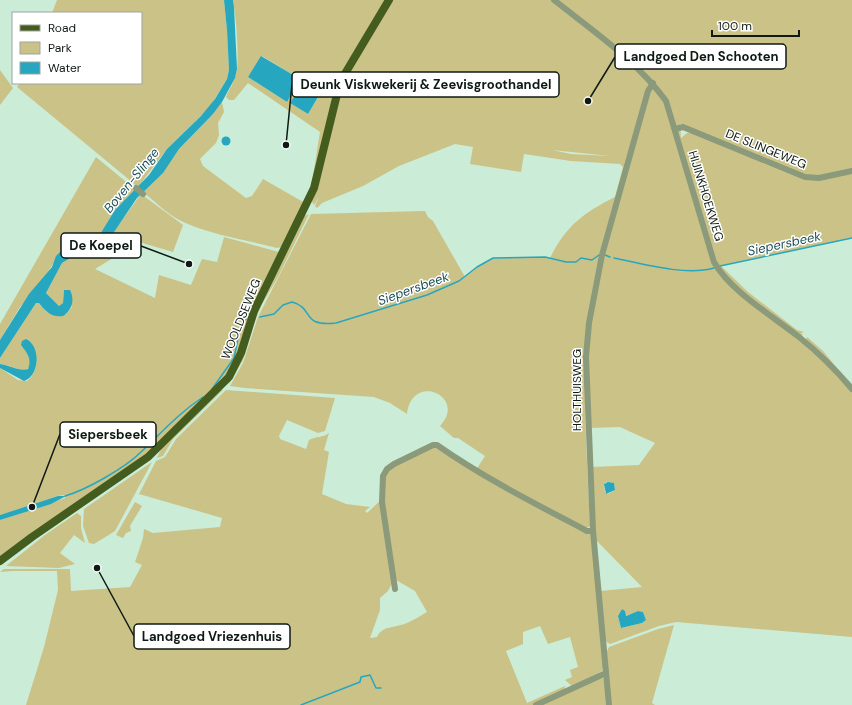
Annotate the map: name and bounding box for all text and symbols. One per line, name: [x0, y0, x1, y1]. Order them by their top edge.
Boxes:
legend: [12, 12, 142, 84]
scale bar: [712, 12, 799, 38]
text: 100 m: [718, 18, 752, 34]
text: Road: [48, 20, 76, 36]
text: Park: [48, 40, 72, 56]
callout: Landgoed Den Schooten: [615, 44, 786, 69]
text: Landgoed Den Schooten: [623, 48, 779, 65]
text: Water: [48, 60, 82, 76]
callout: Deunk Viskwekerij & Zeevisgroothandel: [292, 72, 559, 97]
text: Deunk Viskwekerij & Zeevisgroothandel: [301, 76, 551, 93]
street label: DE SLINGEWEG: [723, 125, 809, 173]
water label: Boven-Slinge: [100, 144, 163, 216]
street label: HIJINKHOEKWEG: [685, 149, 727, 243]
water label: Siepersbeek: [746, 227, 823, 260]
callout: De Koepel: [61, 233, 141, 258]
text: De Koepel: [69, 237, 133, 254]
water label: Siepersbeek: [375, 268, 451, 309]
street label: WOOLDSEWEG: [218, 276, 264, 362]
street label: HOLTHUISWEG: [569, 349, 585, 431]
callout: Siepersbeek: [60, 422, 156, 447]
text: Siepersbeek: [68, 426, 148, 443]
callout: Landgoed Vriezenhuis: [134, 624, 290, 649]
text: Landgoed Vriezenhuis: [142, 628, 282, 645]

